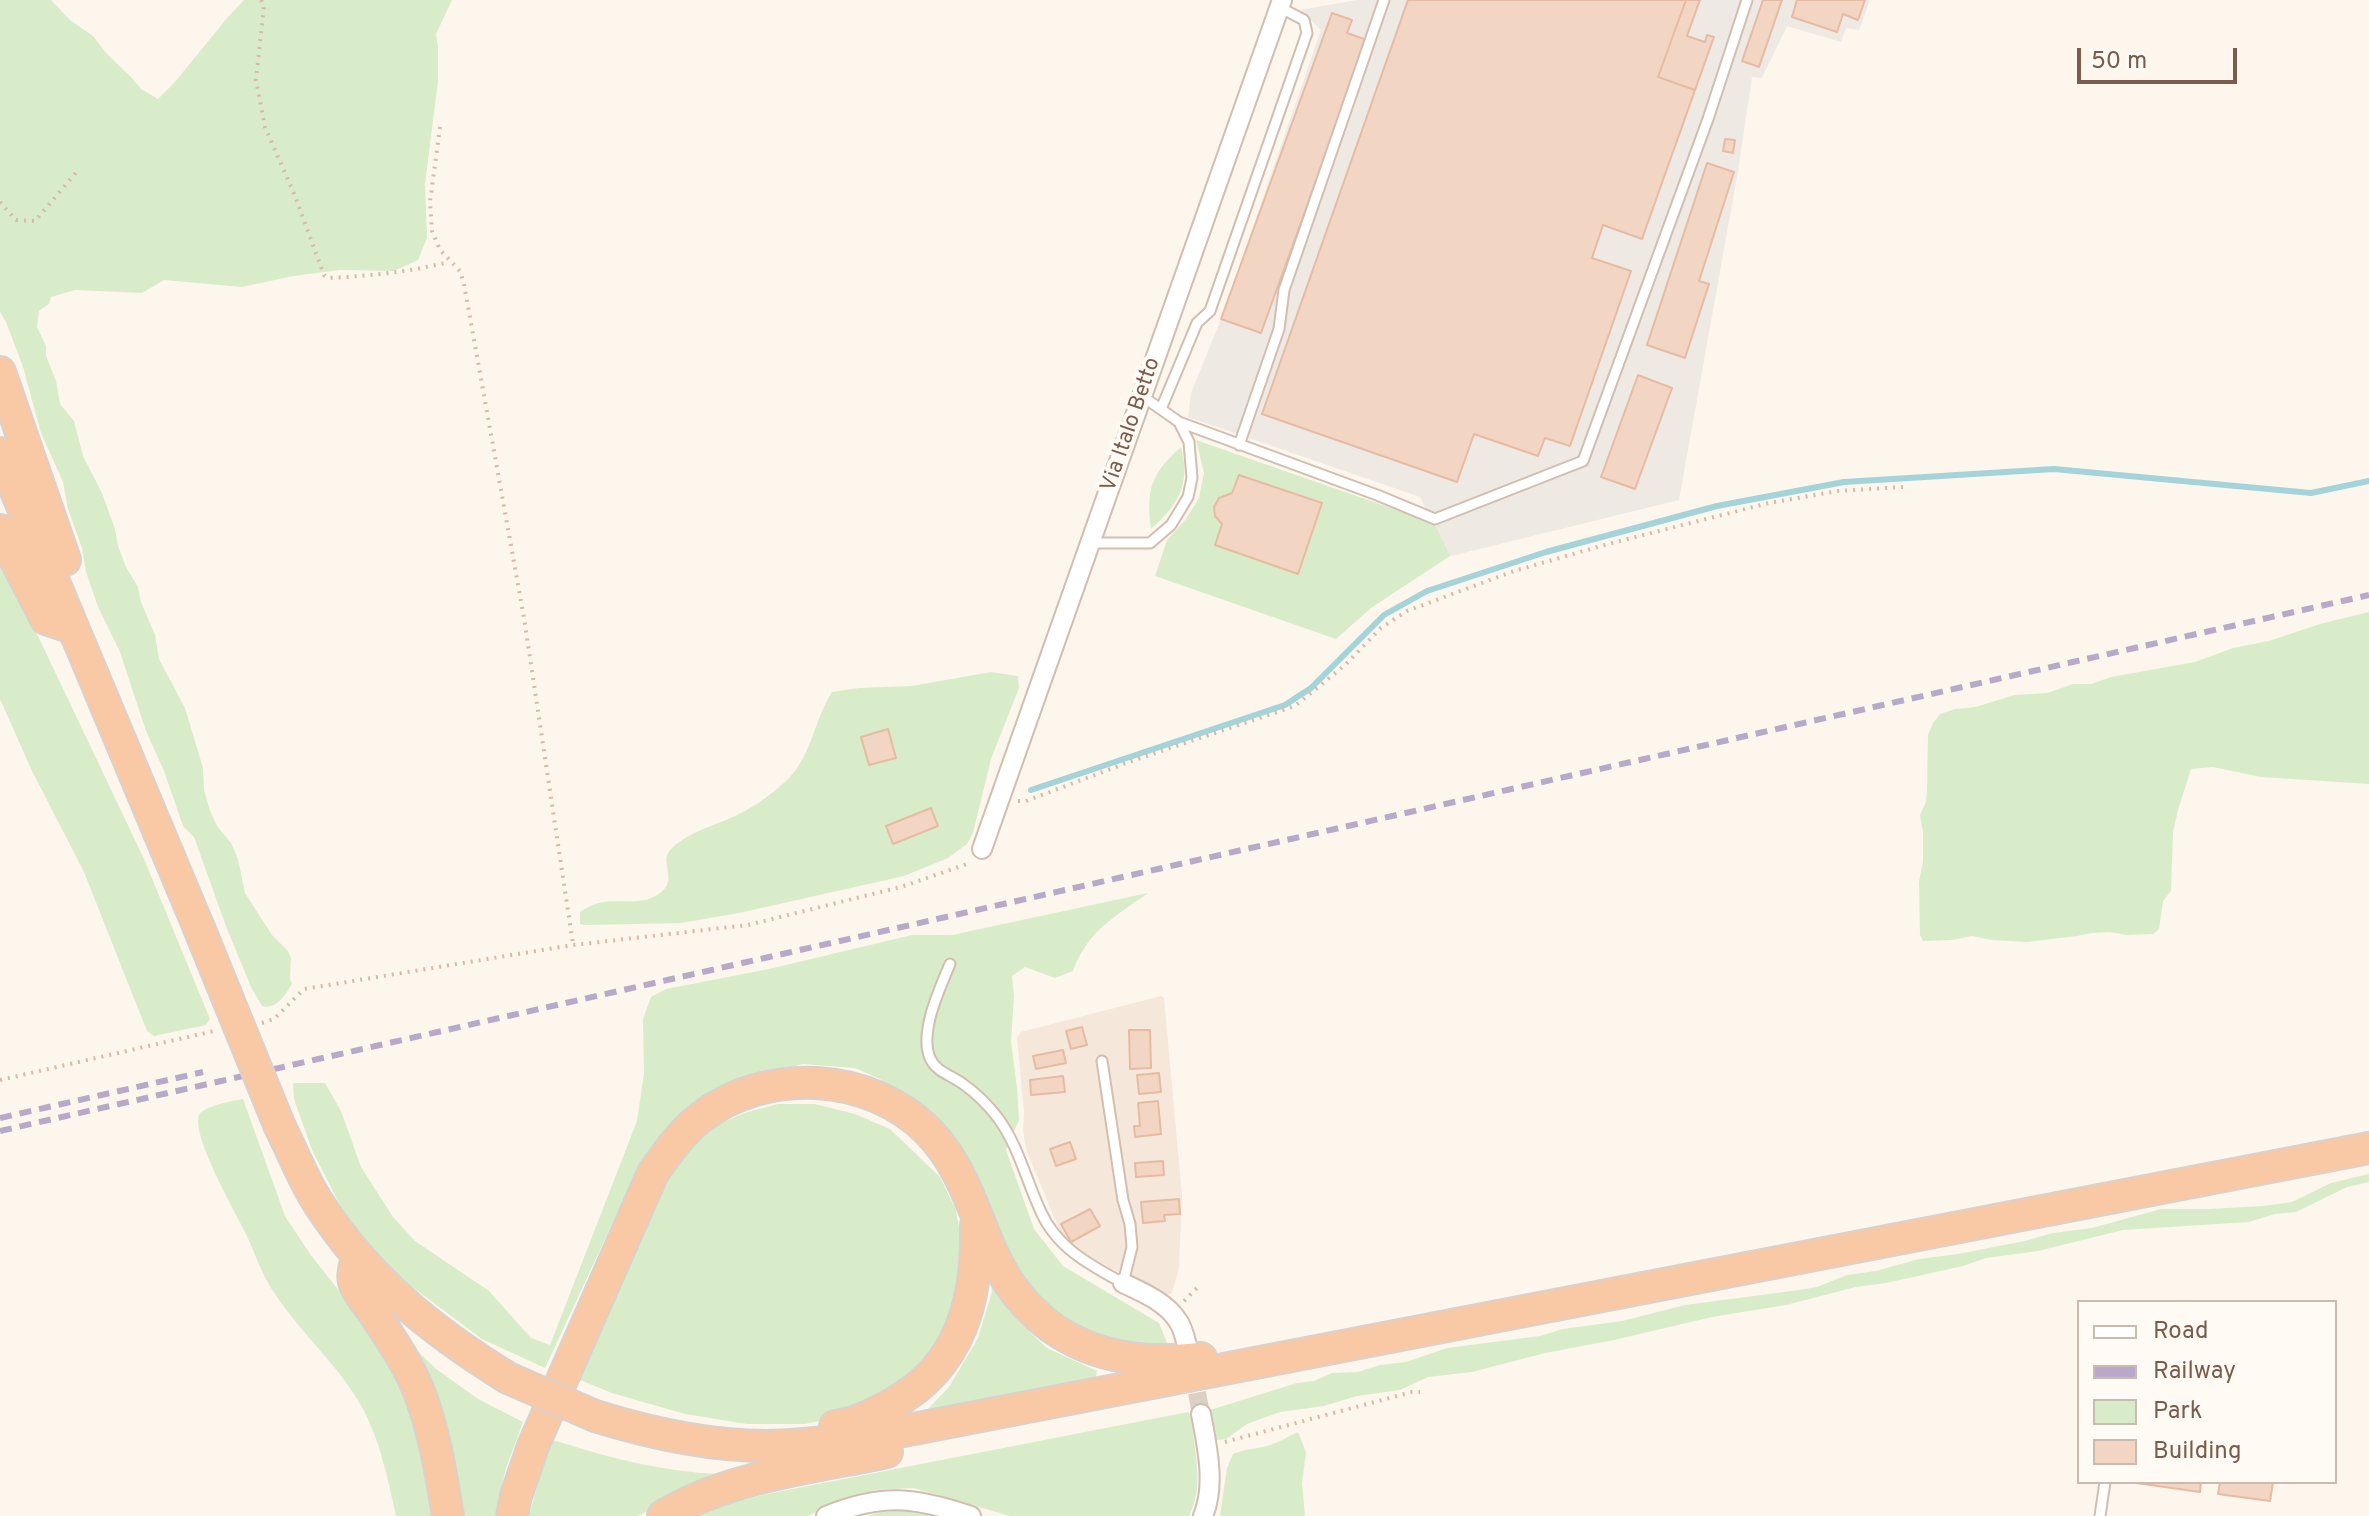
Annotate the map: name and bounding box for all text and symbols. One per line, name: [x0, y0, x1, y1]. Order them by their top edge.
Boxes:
scale bar: [2081, 32, 2241, 82]
text: 50 m: [2091, 47, 2147, 77]
street label: Via Italo Betto: [1097, 354, 1167, 496]
legend: [2077, 1300, 2337, 1484]
text: Road: [2153, 1317, 2209, 1347]
text: Railway: [2153, 1357, 2236, 1387]
text: Park: [2153, 1397, 2203, 1427]
text: Building: [2153, 1437, 2242, 1467]

